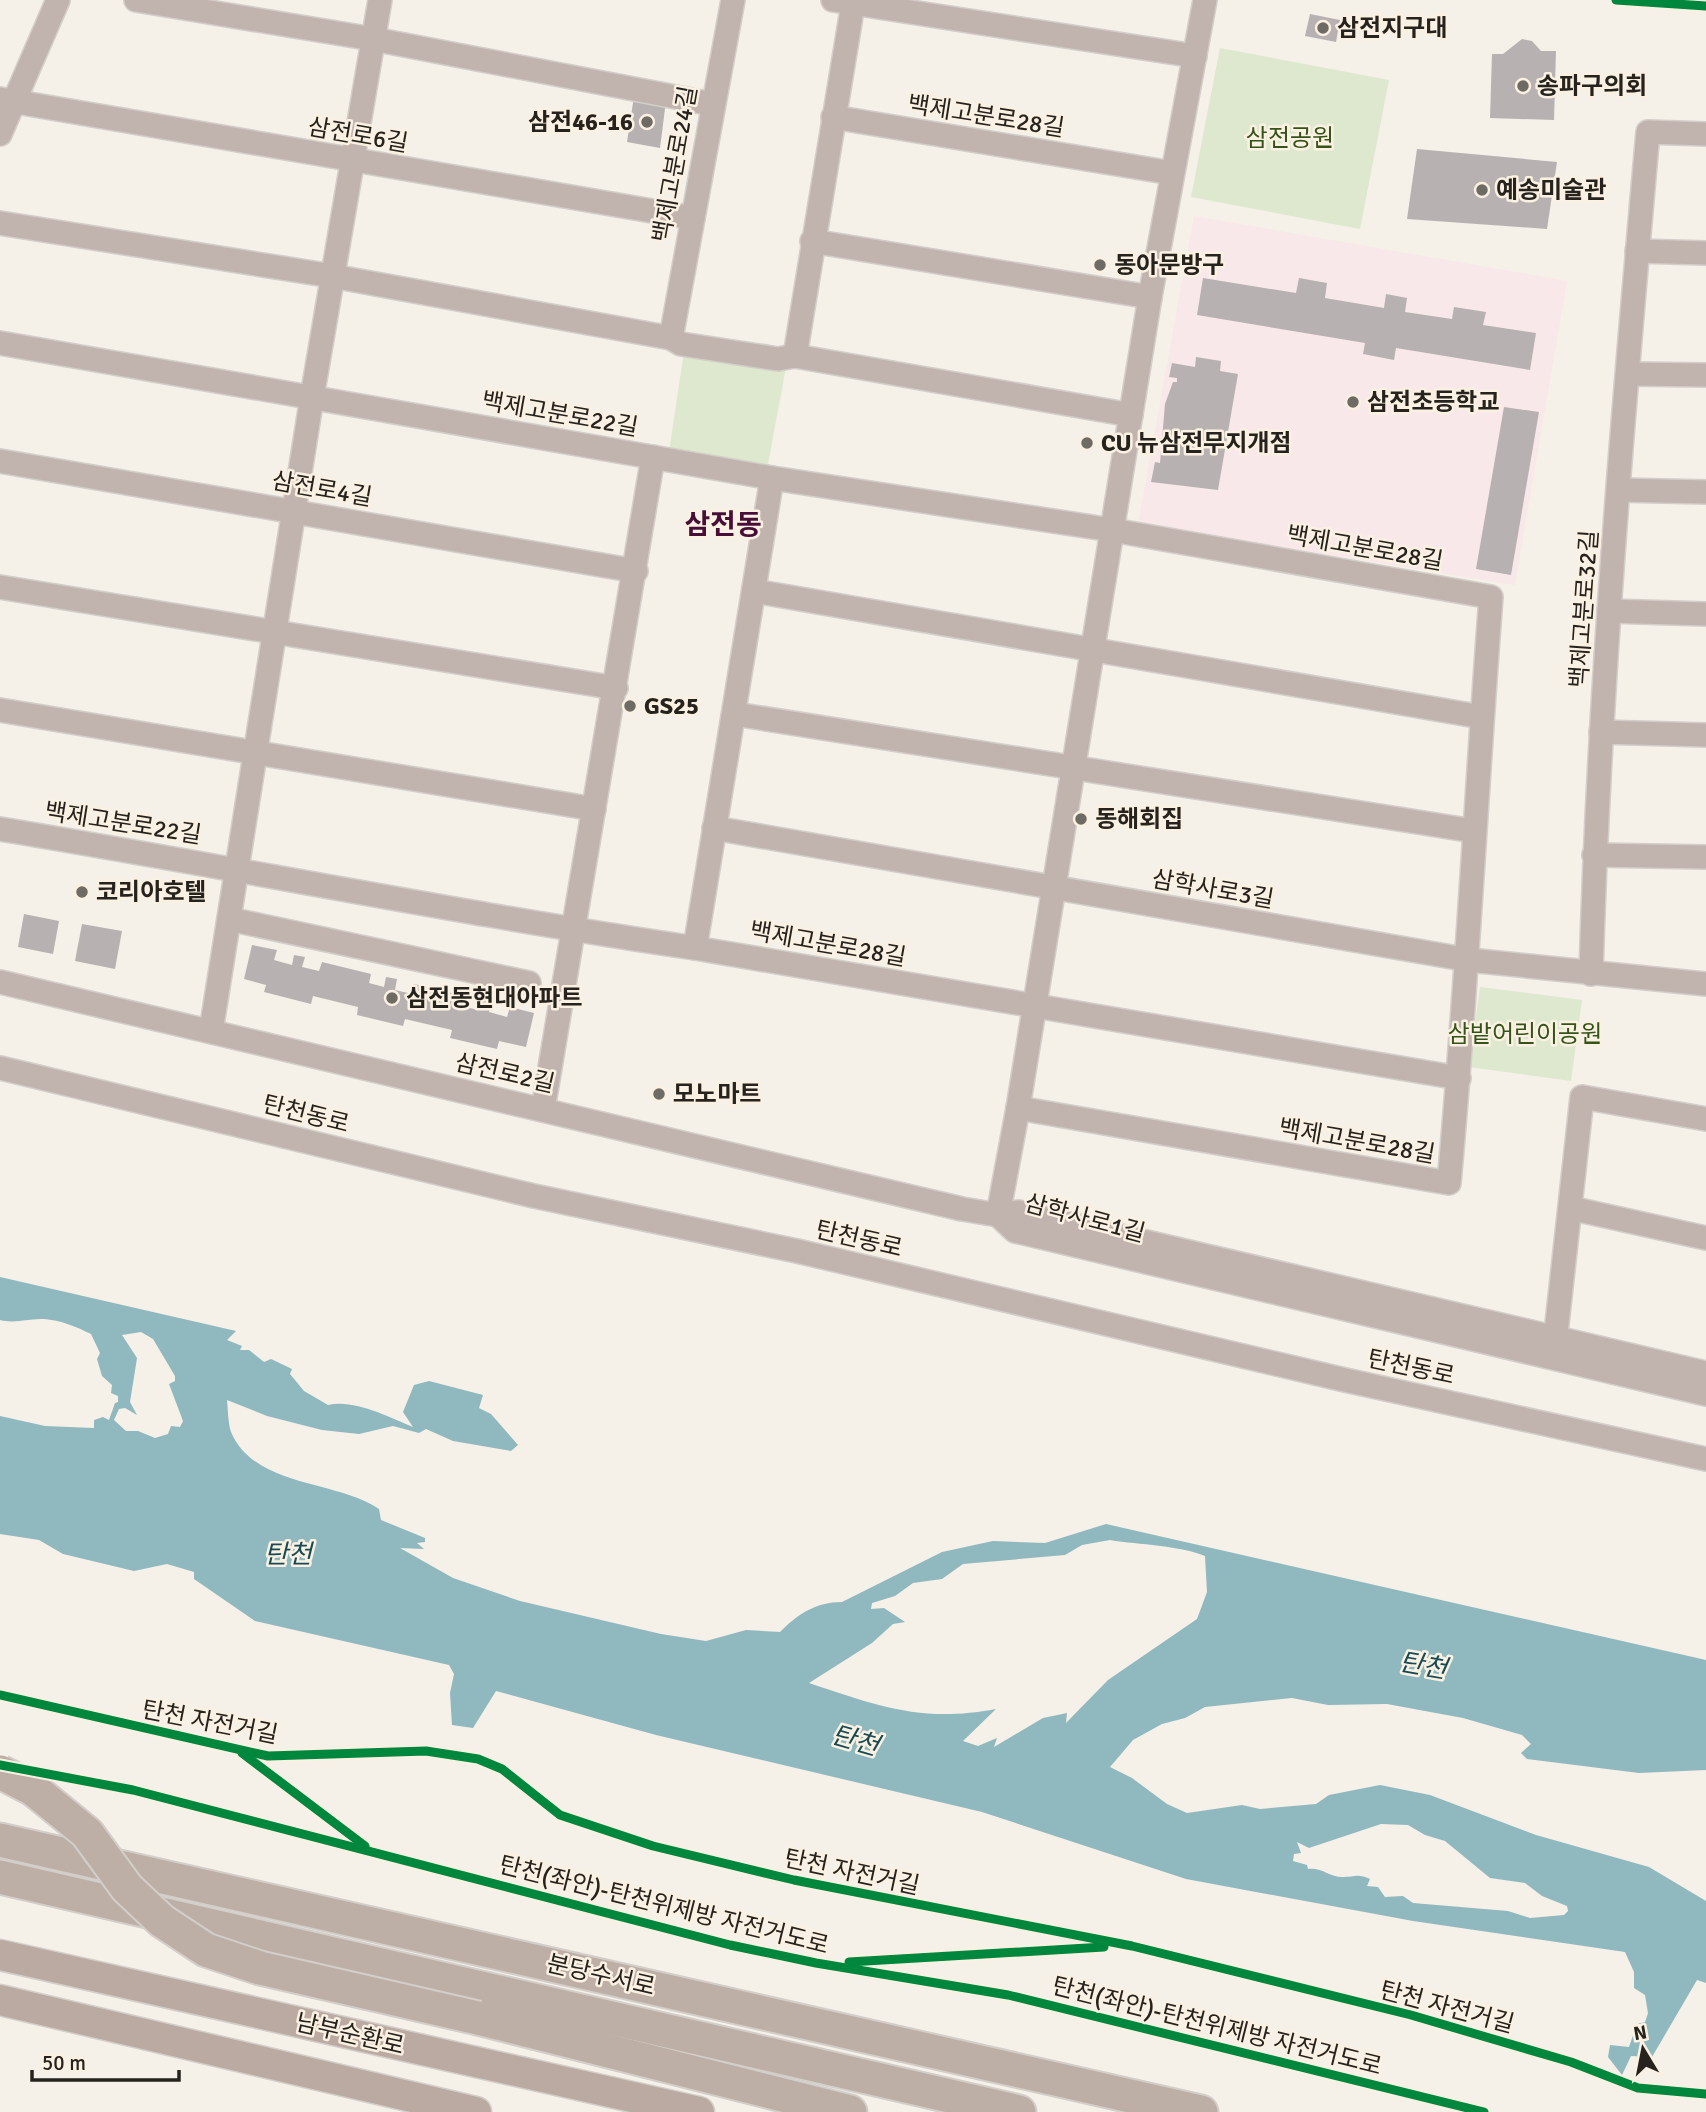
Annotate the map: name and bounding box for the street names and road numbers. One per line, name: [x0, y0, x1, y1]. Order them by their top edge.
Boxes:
street label: 백제고분로24길: [646, 83, 704, 245]
street label: 백제고분로28길: [905, 89, 1067, 143]
street label: 삼전로6길: [306, 111, 410, 159]
street label: 백제고분로22길: [479, 385, 641, 443]
street label: 삼전로4길: [270, 465, 374, 513]
street label: 백제고분로28길: [1284, 519, 1446, 577]
street label: 백제고분로32길: [1564, 529, 1604, 689]
street label: 백제고분로22길: [42, 796, 204, 850]
street label: 삼학사로3길: [1150, 864, 1276, 914]
street label: 백제고분로28길: [747, 915, 909, 973]
street label: 삼전로2길: [452, 1047, 558, 1099]
street label: 탄천동로: [260, 1089, 352, 1139]
street label: 백제고분로28길: [1276, 1112, 1438, 1170]
street label: 삼학사로1길: [1022, 1188, 1148, 1248]
street label: 탄천동로: [813, 1214, 905, 1264]
street label: 탄천동로: [1365, 1343, 1457, 1391]
street label: 탄천 자전거길: [140, 1694, 280, 1750]
street label: 탄천 자전거길: [782, 1843, 922, 1901]
street label: 탄천(좌안)-탄천위제방 자전거도로: [496, 1849, 832, 1961]
street label: 분당수서로: [544, 1948, 658, 2002]
street label: 탄천(좌안)-탄천위제방 자전거도로: [1049, 1970, 1385, 2082]
street label: 탄천 자전거길: [1377, 1975, 1517, 2039]
street label: 남부순환로: [293, 2007, 407, 2061]

